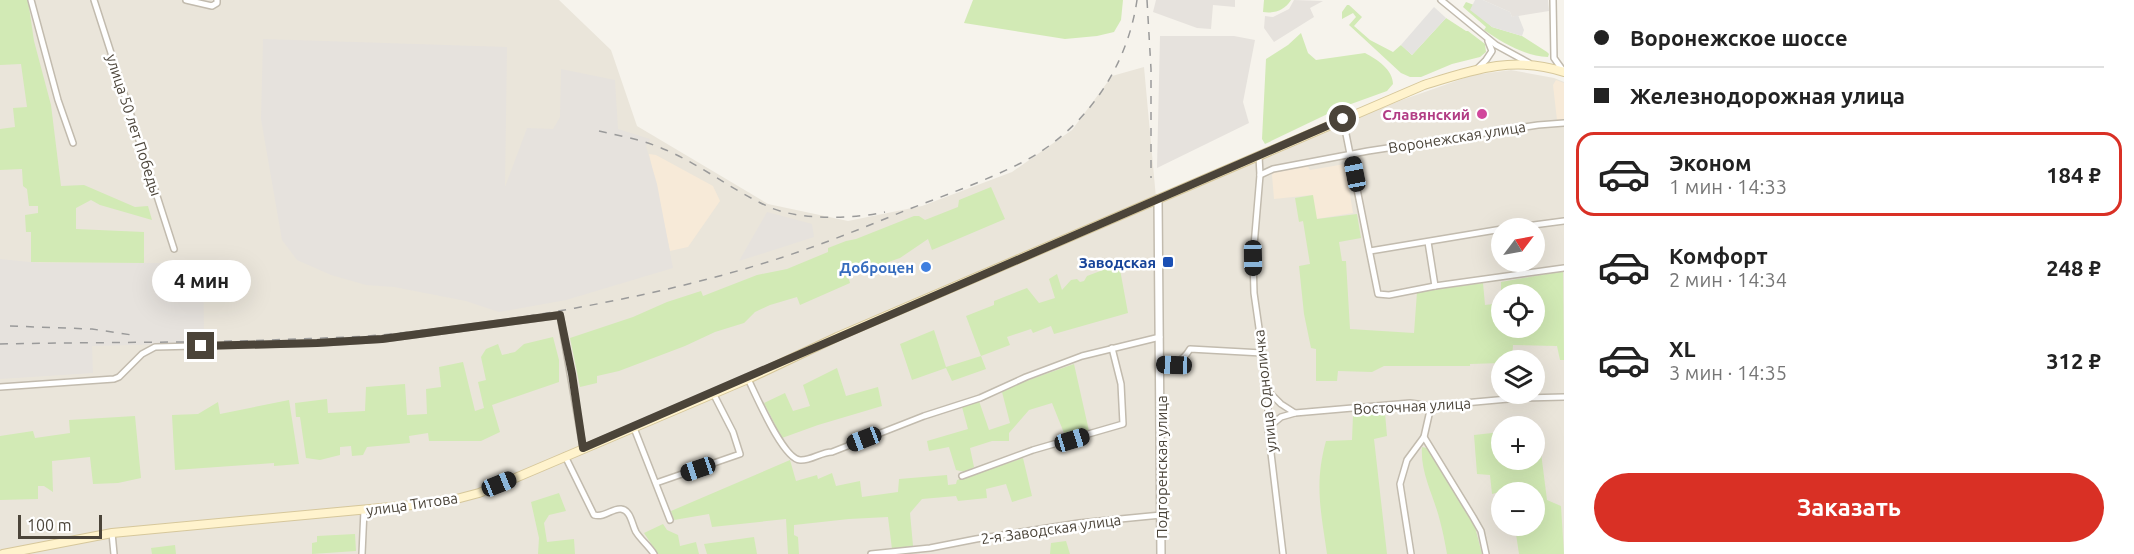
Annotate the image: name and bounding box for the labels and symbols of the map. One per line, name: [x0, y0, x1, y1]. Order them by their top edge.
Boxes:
street label: улица 50 лет Победы: [103, 52, 165, 198]
route start: [1329, 105, 1356, 132]
place label: Славянский: [1382, 106, 1470, 123]
marker: Славянский: [1475, 107, 1489, 121]
street label: Воронежская улица: [1387, 118, 1527, 156]
car: [1343, 155, 1367, 193]
north arrow: [1491, 218, 1545, 272]
car: [1244, 240, 1262, 276]
place label: Заводская: [1079, 254, 1156, 271]
marker: Заводская: [1161, 255, 1175, 269]
callout: 4 мин: [152, 259, 250, 301]
place label: Доброцен: [839, 259, 914, 276]
marker: Доброцен: [919, 260, 933, 274]
street label: улица Одноличка: [1250, 329, 1280, 453]
route end: [187, 332, 214, 359]
car: [1156, 355, 1192, 375]
street label: Восточная улица: [1353, 394, 1471, 418]
street label: Подгоренская улица: [1153, 395, 1170, 539]
car: [844, 424, 884, 454]
car: [1052, 426, 1092, 454]
car: [678, 455, 718, 483]
car: [479, 469, 519, 499]
street label: улица Титова: [365, 489, 459, 519]
street label: 2-я Заводская улица: [980, 511, 1122, 547]
scale bar: [18, 512, 102, 540]

